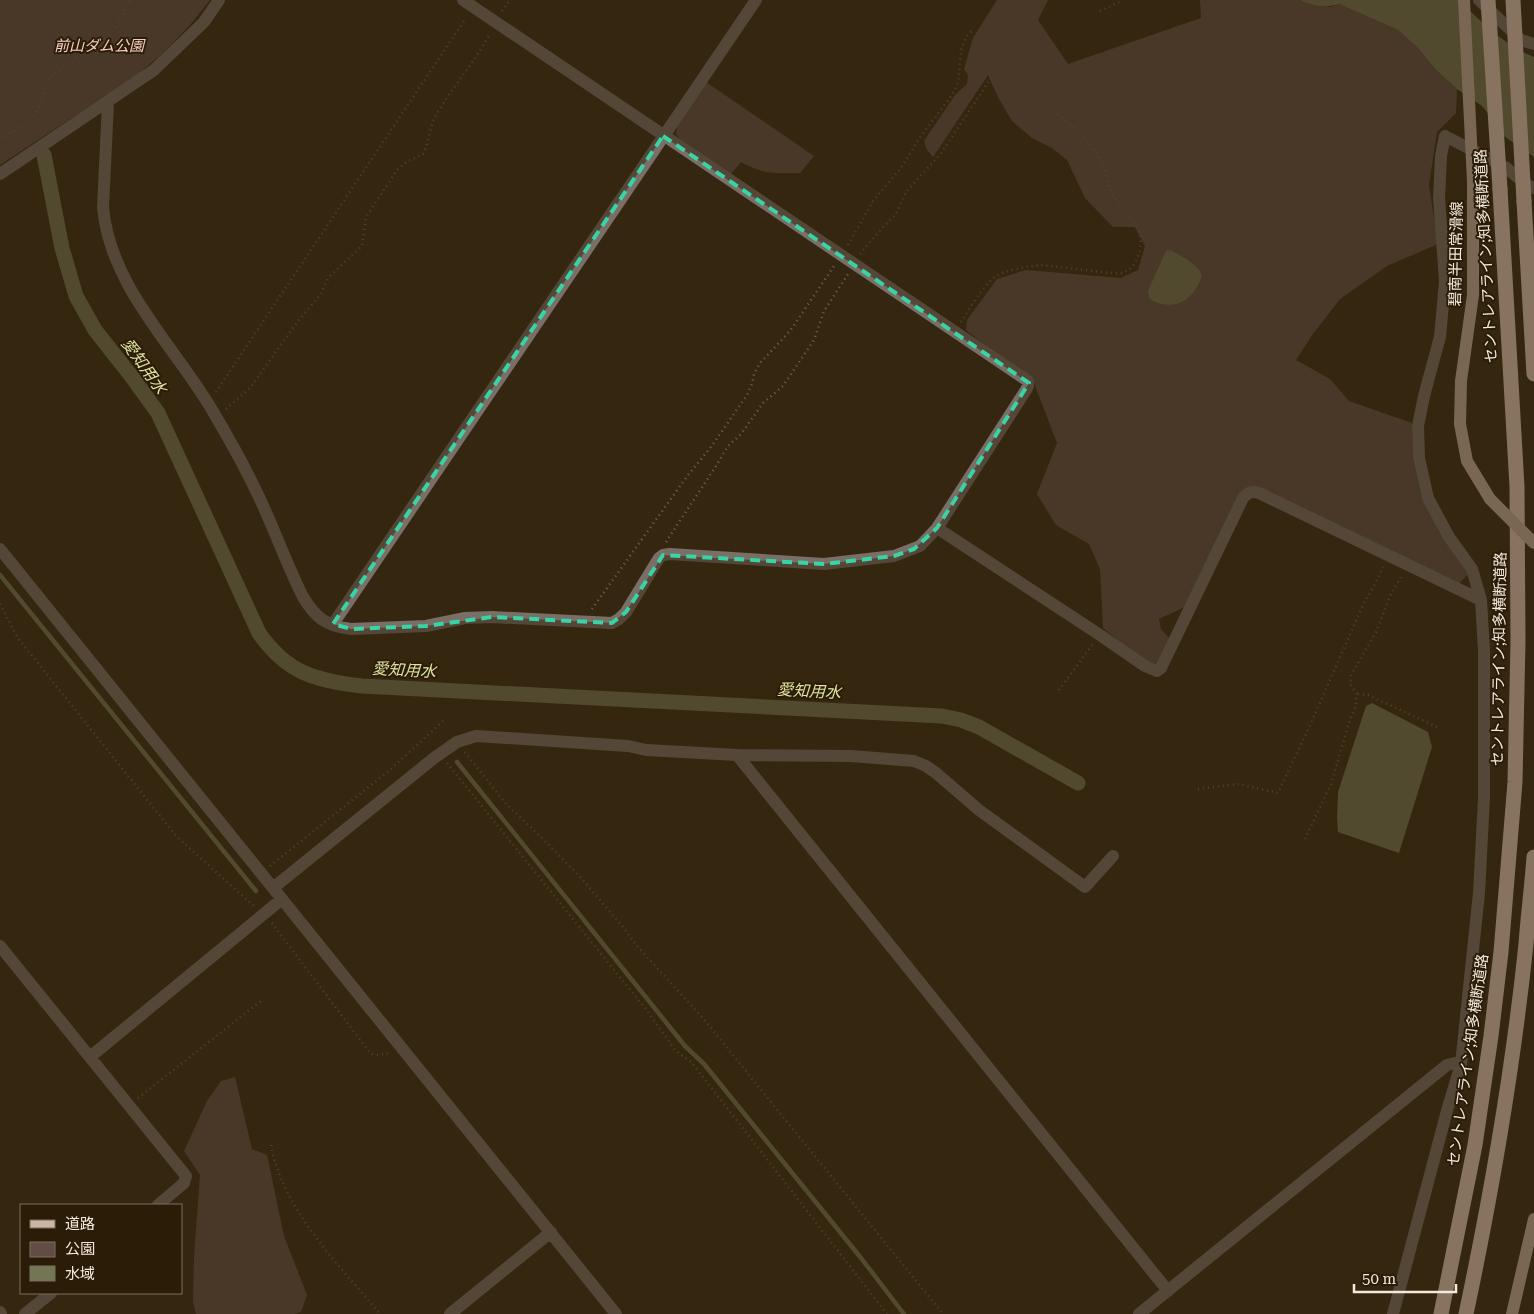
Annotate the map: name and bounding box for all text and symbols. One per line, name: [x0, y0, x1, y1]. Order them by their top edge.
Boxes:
park label: 前山ダム公園: [54, 37, 146, 55]
street label: セントレアライン;知多横断道路: [1471, 149, 1501, 363]
street label: 碧南半田常滑線: [1446, 201, 1466, 307]
water label: 愛知用水: [118, 335, 172, 399]
street label: セントレアライン;知多横断道路: [1488, 552, 1510, 766]
water label: 愛知用水: [372, 659, 438, 681]
water label: 愛知用水: [777, 680, 843, 702]
street label: セントレアライン;知多横断道路: [1444, 953, 1492, 1167]
legend: [20, 1204, 182, 1294]
text: 道路: [65, 1215, 95, 1233]
text: 公園: [65, 1240, 95, 1258]
scale bar: [1354, 1262, 1456, 1294]
text: 水域: [65, 1265, 95, 1283]
text: 50 m: [1362, 1270, 1397, 1288]

